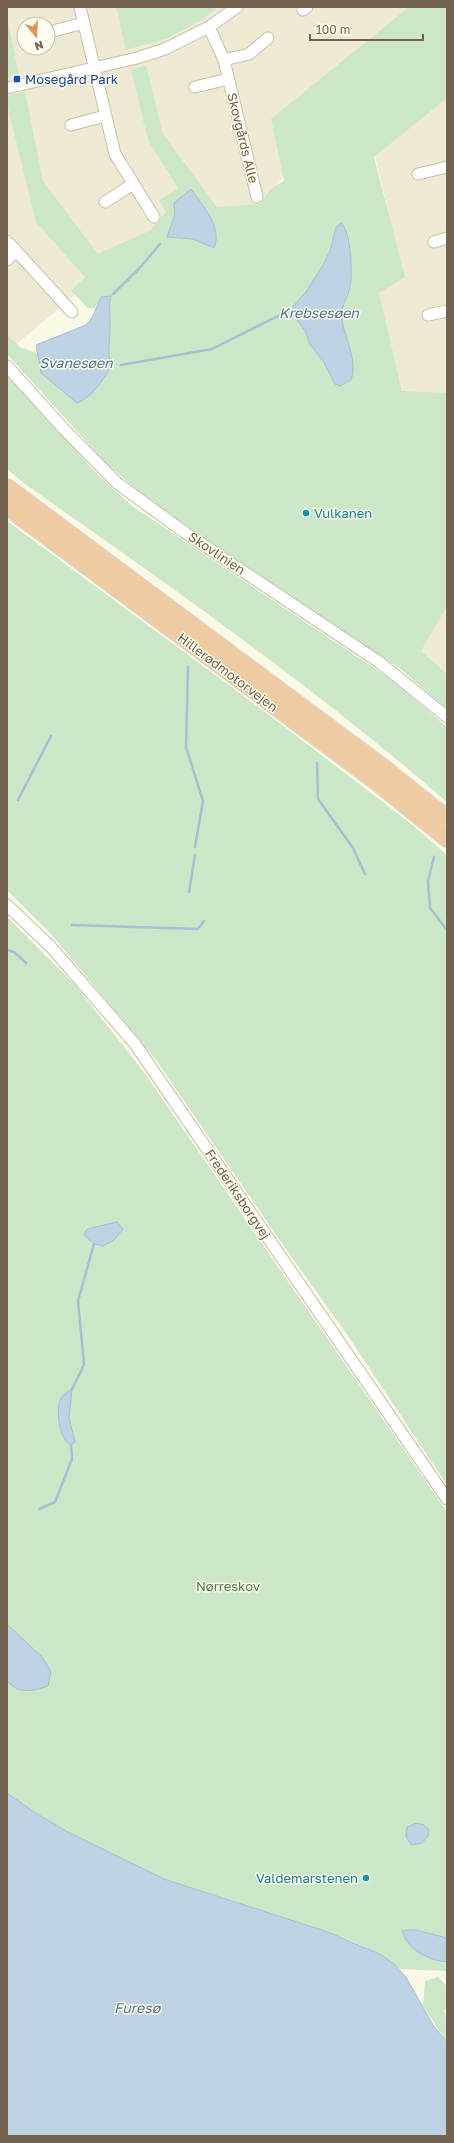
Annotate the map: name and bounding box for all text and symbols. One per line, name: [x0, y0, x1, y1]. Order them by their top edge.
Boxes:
north arrow: [16, 16, 56, 56]
scale bar: [310, 16, 423, 42]
text: 100 m: [316, 22, 350, 37]
text: N: [33, 39, 45, 53]
place label: Mosegård Park: [25, 71, 119, 87]
marker: Mosegård Park: [12, 74, 22, 84]
street label: Skovgårds Alle: [224, 91, 262, 185]
water label: Krebsesøen: [279, 304, 360, 321]
water label: Svanesøen: [39, 354, 114, 371]
place label: Vulkanen: [314, 505, 372, 521]
marker: Vulkanen: [301, 508, 311, 518]
street label: Skovlinien: [186, 528, 248, 578]
street label: Hillerødmotorvejen: [175, 629, 281, 715]
street label: Frederiksborgvej: [202, 1146, 274, 1242]
park label: Nørreskov: [196, 1578, 261, 1594]
place label: Valdemarstenen: [256, 1870, 358, 1886]
marker: Valdemarstenen: [361, 1873, 371, 1883]
water label: Furesø: [114, 1999, 162, 2016]

